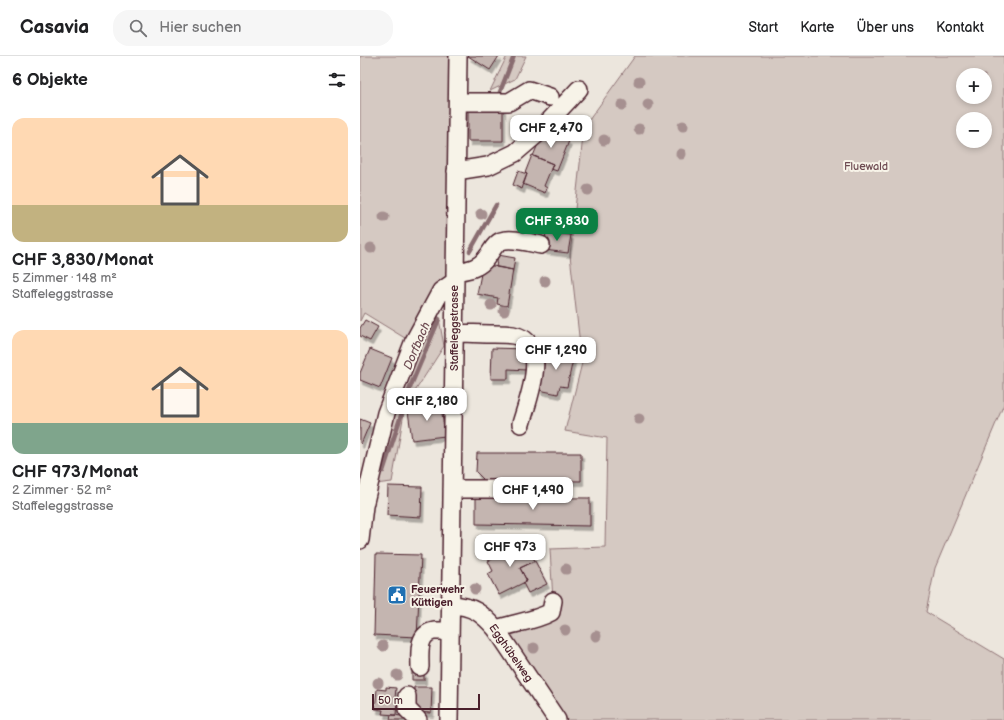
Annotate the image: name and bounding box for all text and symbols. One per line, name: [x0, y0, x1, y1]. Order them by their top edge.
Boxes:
search box: [113, 10, 393, 46]
text: Casavia: [20, 16, 89, 39]
icon: search: [127, 17, 149, 39]
text: Hier suchen: [159, 18, 242, 37]
text: Start: [748, 19, 778, 36]
text: Karte: [800, 19, 834, 36]
text: Über uns: [856, 19, 914, 36]
text: Kontakt: [936, 19, 984, 36]
map controls: [956, 68, 992, 148]
button: +: [956, 68, 992, 104]
icon: filters: [326, 69, 348, 91]
text: 6 Objekte: [12, 70, 88, 90]
button: −: [956, 112, 992, 148]
pin: CHF 2,470: [505, 115, 597, 149]
text: CHF 2,470: [519, 120, 583, 136]
icon: home: [144, 144, 216, 216]
park label: Fluewald: [844, 160, 888, 173]
pin: CHF 3,830: [511, 208, 603, 242]
text: CHF 3,830: [525, 213, 589, 229]
text: CHF 3,830/Monat: [12, 250, 153, 270]
text: 5 Zimmer · 148 m²: [12, 270, 117, 286]
street label: Staffeleggstrasse: [448, 285, 461, 371]
text: Staffeleggstrasse: [12, 286, 113, 302]
water label: Dorfbach: [400, 320, 434, 372]
pin: CHF 1,290: [510, 337, 602, 371]
text: CHF 1,290: [525, 342, 587, 358]
icon: home: [144, 356, 216, 428]
pin: CHF 2,180: [381, 388, 473, 422]
text: CHF 2,180: [396, 393, 458, 409]
text: CHF 973/Monat: [12, 462, 138, 482]
pin: CHF 1,490: [487, 477, 579, 511]
text: 2 Zimmer · 52 m²: [12, 482, 112, 498]
text: CHF 1,490: [502, 482, 564, 498]
text: Staffeleggstrasse: [12, 498, 113, 514]
pin: CHF 973: [473, 534, 547, 568]
text: CHF 973: [484, 539, 536, 555]
place label: Feuerwehr Küttigen: [411, 583, 465, 609]
public building icon: Feuerwehr Küttigen: [386, 584, 408, 606]
street label: Egghübelweg: [486, 622, 536, 684]
scale bar: [372, 692, 480, 711]
text: 50 m: [378, 694, 403, 707]

